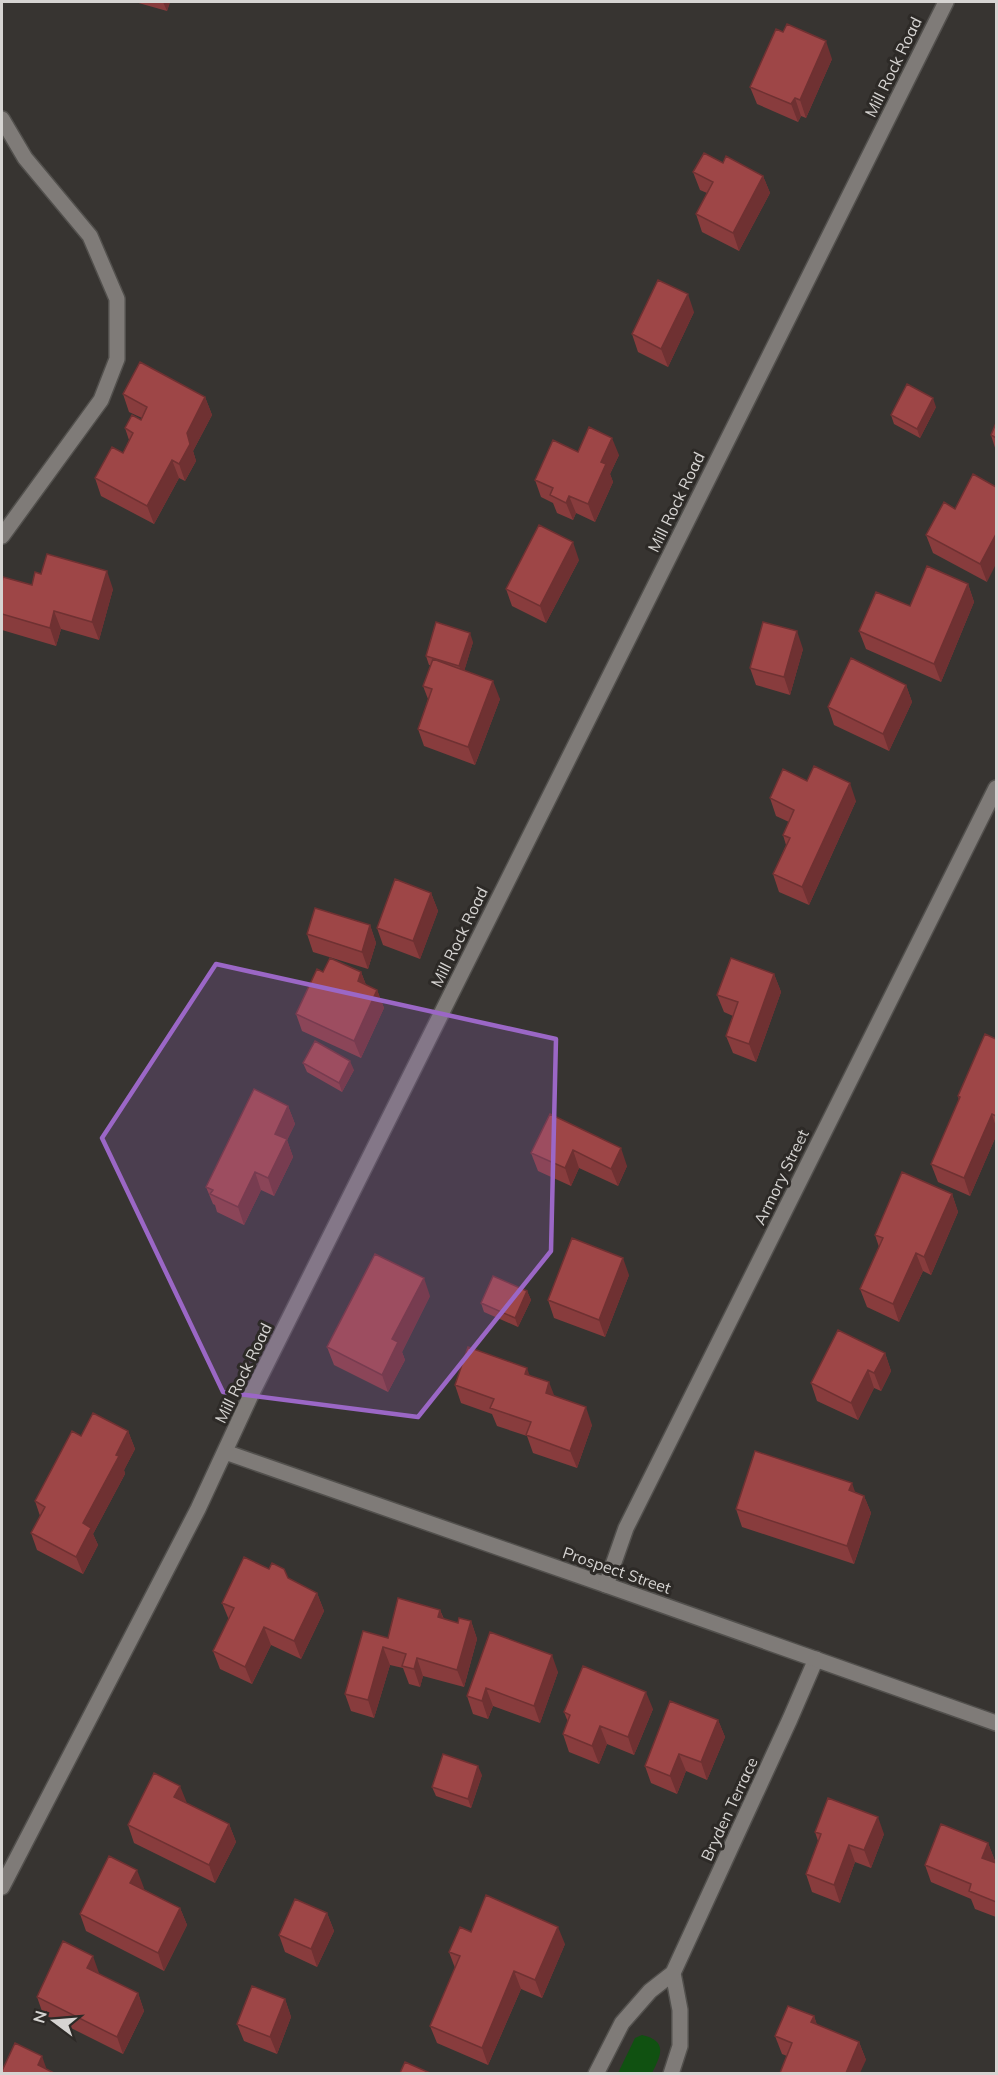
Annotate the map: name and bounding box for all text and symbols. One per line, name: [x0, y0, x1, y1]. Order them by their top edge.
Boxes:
street label: Mill Rock Road: [860, 14, 926, 120]
street label: Mill Rock Road: [643, 449, 709, 555]
street label: Mill Rock Road: [426, 884, 492, 990]
street label: Armory Street: [749, 1126, 813, 1228]
street label: Mill Rock Road: [210, 1320, 276, 1426]
street label: Prospect Street: [560, 1542, 674, 1598]
street label: Bryden Terrace: [696, 1754, 762, 1864]
north arrow: [24, 1991, 84, 2051]
text: N: [28, 2008, 51, 2025]

